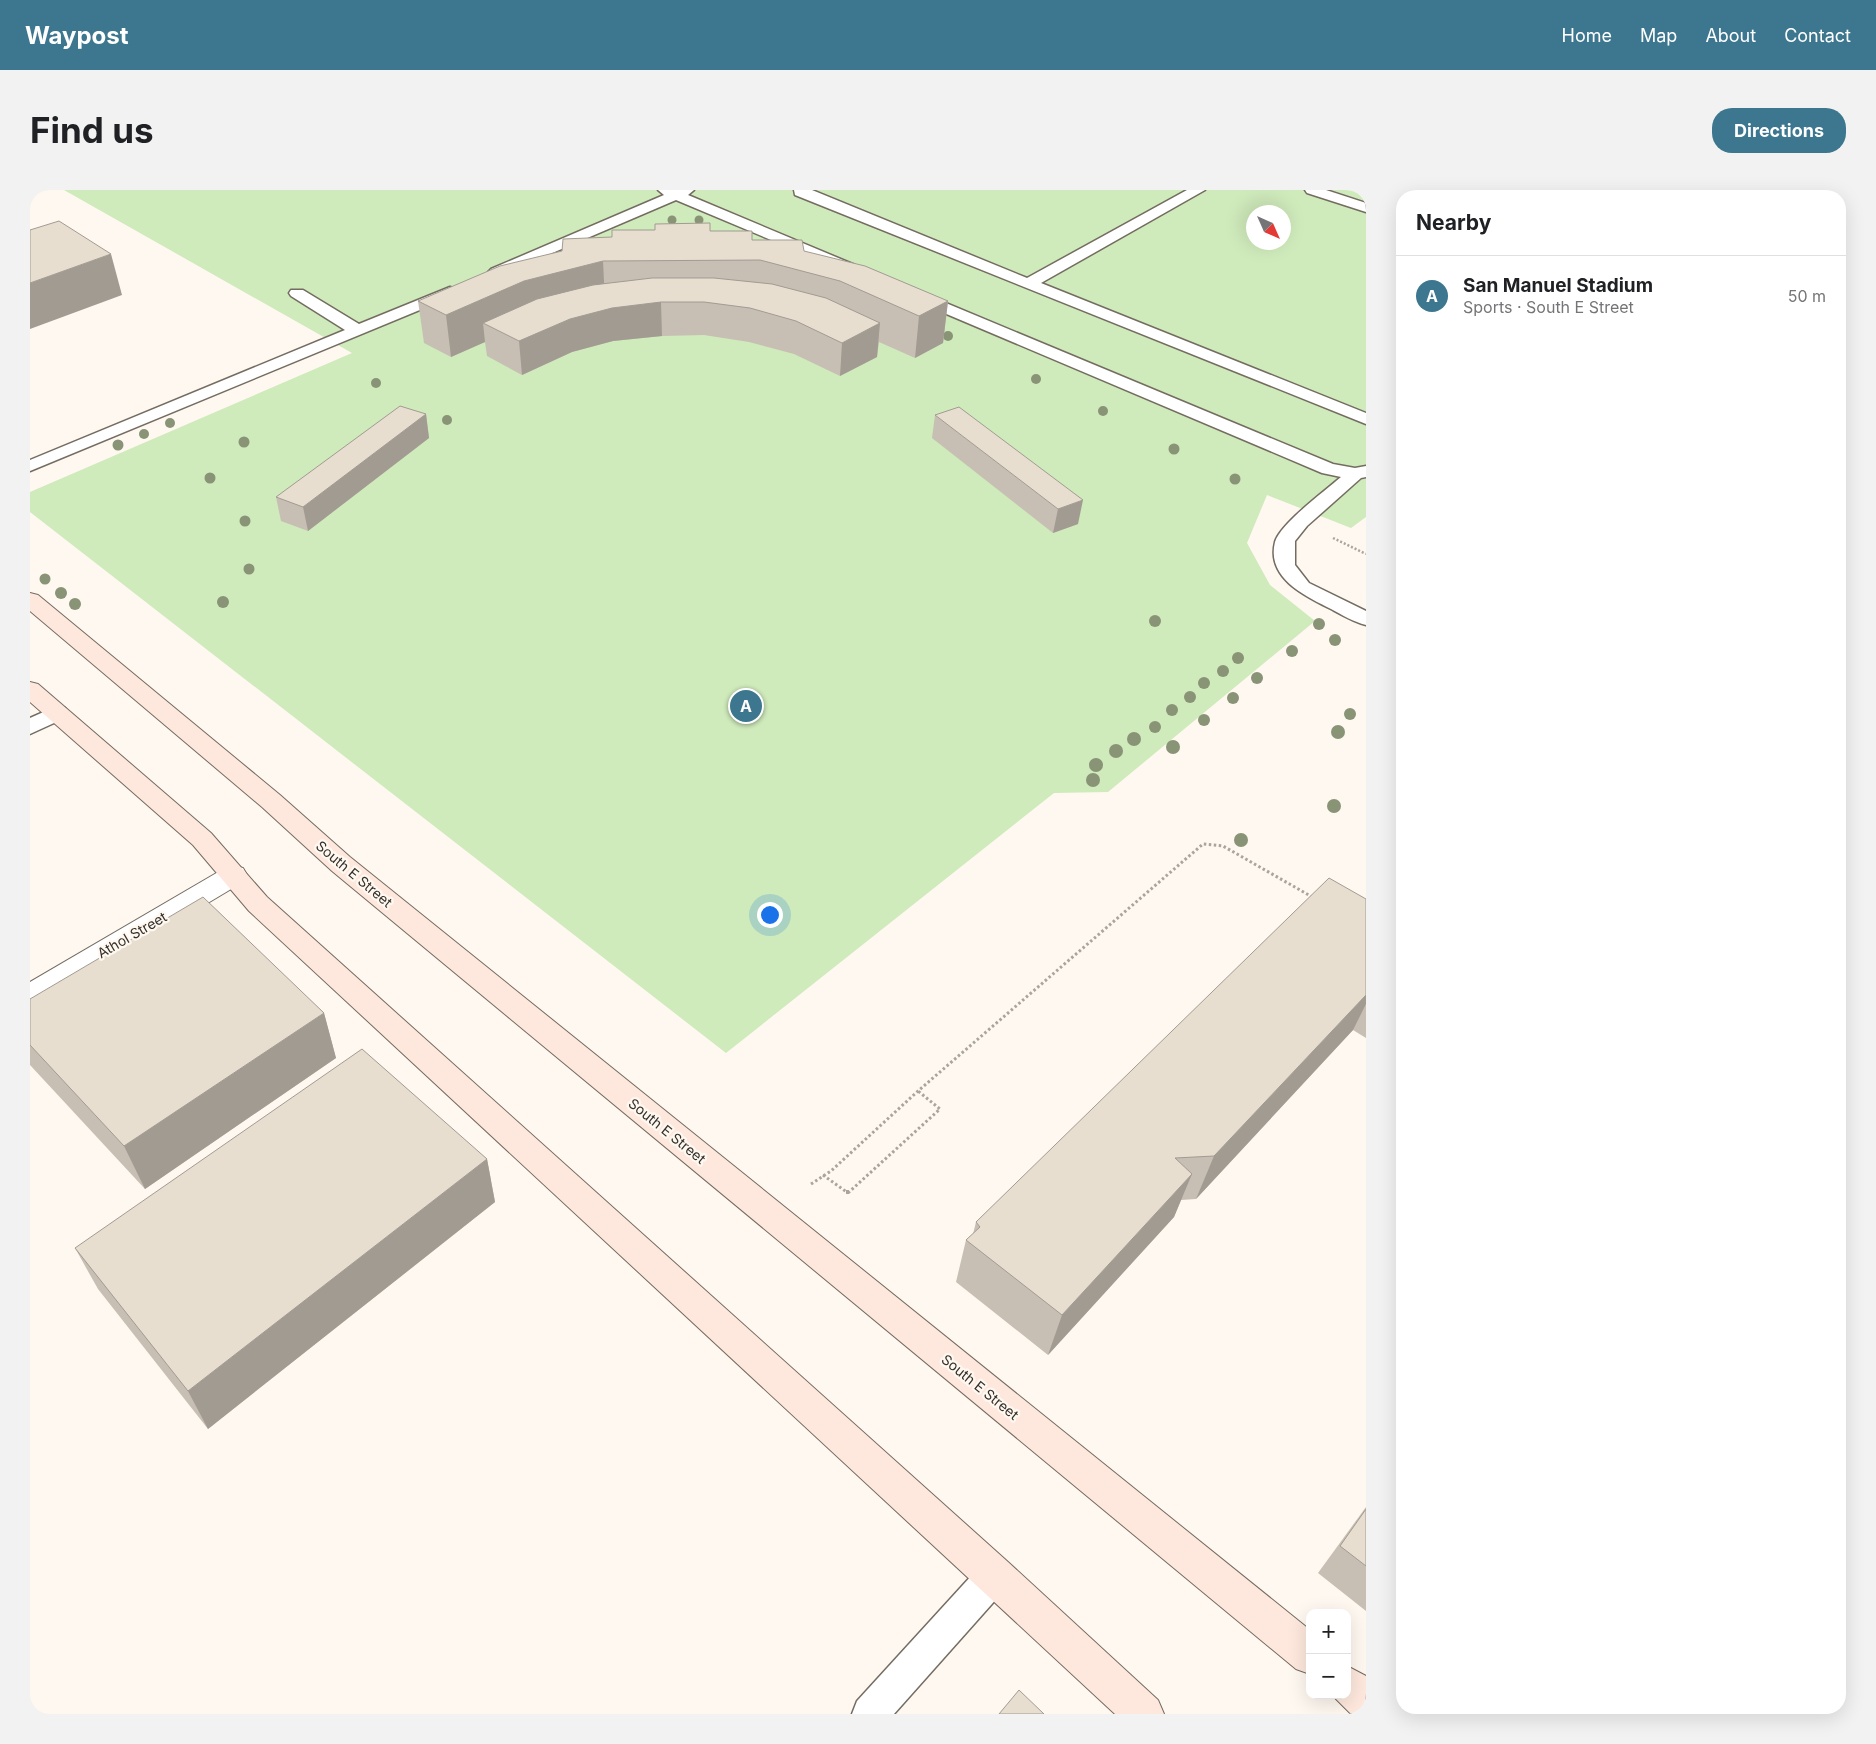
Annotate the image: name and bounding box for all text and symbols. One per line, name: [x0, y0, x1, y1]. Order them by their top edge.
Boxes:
text: Waypost: [25, 21, 129, 50]
text: Home: [1562, 25, 1612, 46]
text: Map: [1640, 25, 1677, 46]
text: About: [1705, 25, 1756, 46]
text: Contact: [1784, 25, 1851, 46]
button: Directions: [1712, 108, 1846, 153]
text: Find us: [30, 109, 154, 151]
north arrow: [1246, 205, 1291, 250]
text: Nearby: [1416, 210, 1491, 235]
text: San Manuel Stadium: [1463, 274, 1653, 297]
text: A: [1426, 286, 1438, 306]
text: 50 m: [1788, 286, 1826, 306]
text: Sports · South E Street: [1463, 297, 1634, 317]
pin: A: [730, 687, 762, 725]
street label: South E Street: [313, 837, 396, 911]
your location: [757, 902, 783, 928]
street label: Athol Street: [94, 908, 170, 961]
street label: South E Street: [625, 1094, 710, 1167]
street label: South E Street: [938, 1350, 1023, 1423]
map controls: [1306, 1609, 1351, 1699]
button: +: [1306, 1609, 1351, 1654]
button: −: [1306, 1654, 1351, 1699]

